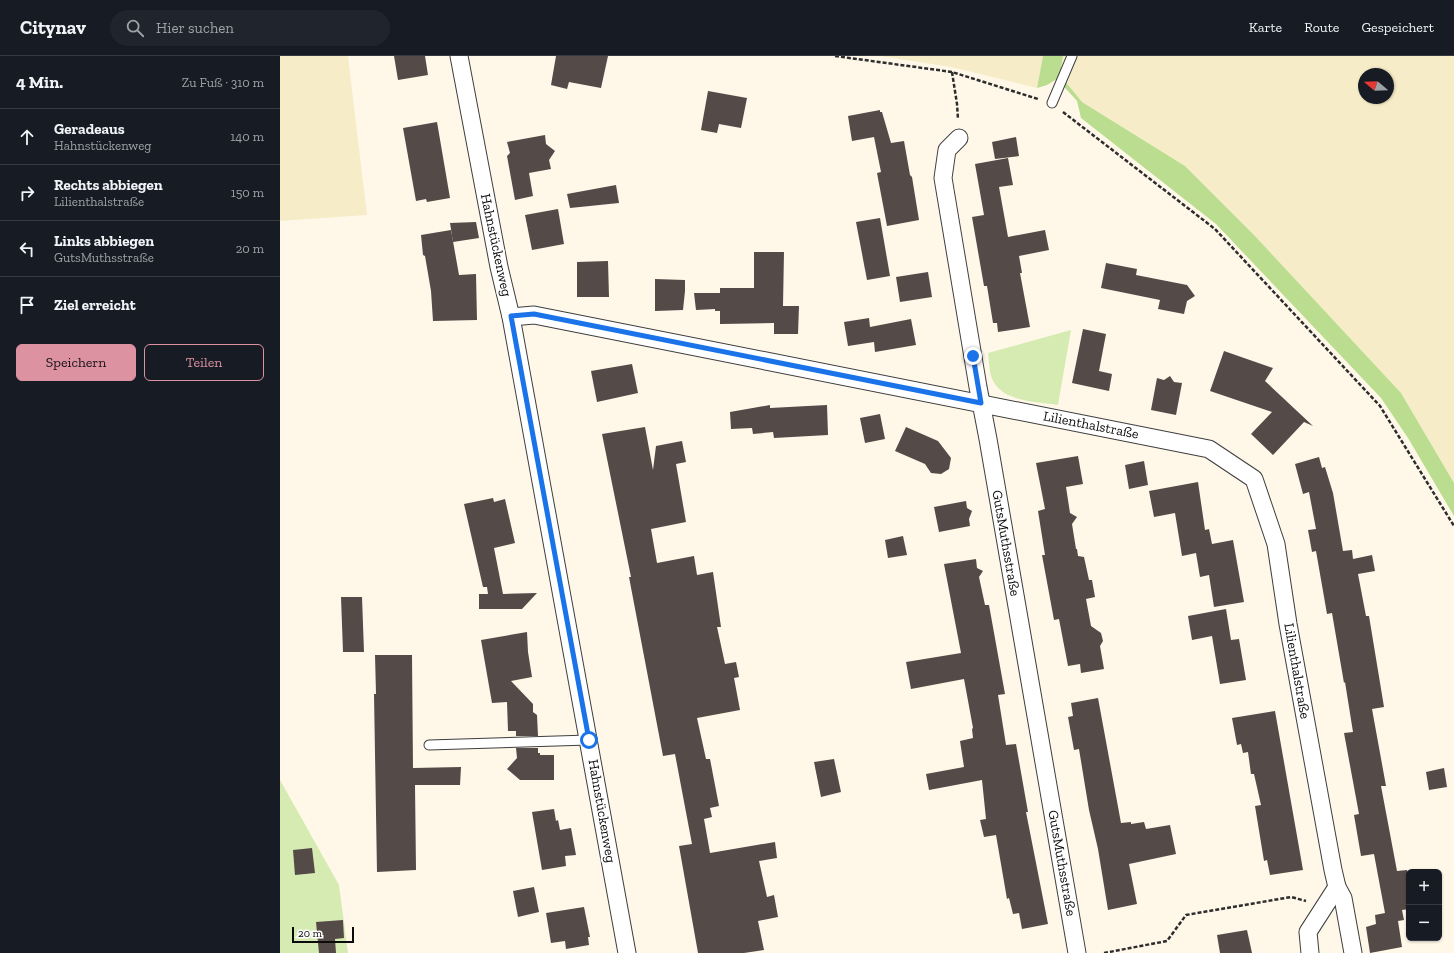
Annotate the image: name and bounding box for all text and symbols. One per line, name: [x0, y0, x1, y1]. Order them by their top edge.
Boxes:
search box: [110, 10, 390, 46]
text: Citynav: [20, 16, 86, 39]
icon: search: [124, 17, 146, 39]
text: Hier suchen: [156, 19, 234, 37]
text: Karte: [1249, 19, 1282, 36]
text: Route: [1304, 19, 1339, 36]
text: Gespeichert: [1361, 19, 1434, 36]
north arrow: [1358, 68, 1394, 104]
text: 4 Min.: [16, 72, 63, 92]
text: Zu Fuß · 310 m: [182, 75, 264, 90]
text: Geradeaus: [54, 120, 125, 138]
icon: ahead: [16, 126, 38, 148]
text: 140 m: [230, 129, 264, 144]
text: Hahnstückenweg: [54, 138, 151, 153]
text: Rechts abbiegen: [54, 176, 163, 194]
icon: right: [16, 182, 38, 204]
text: 150 m: [231, 185, 264, 200]
street label: Hahnstückenweg: [477, 192, 515, 298]
text: Lilienthalstraße: [54, 194, 144, 209]
text: Links abbiegen: [54, 232, 154, 250]
icon: left: [16, 238, 38, 260]
text: 20 m: [236, 241, 264, 256]
text: GutsMuthsstraße: [54, 250, 154, 265]
icon: arrive: [16, 294, 38, 316]
text: Ziel erreicht: [54, 296, 136, 314]
button: Speichern: [16, 344, 136, 381]
button: Teilen: [144, 344, 264, 381]
route end: [964, 347, 982, 365]
street label: Lilienthalstraße: [1042, 407, 1141, 443]
street label: GutsMuthsstraße: [988, 489, 1024, 598]
street label: Lilienthalstraße: [1280, 622, 1314, 721]
route start: [580, 731, 598, 749]
street label: Hahnstückenweg: [585, 758, 620, 864]
street label: GutsMuthsstraße: [1044, 809, 1080, 918]
map controls: [1406, 869, 1442, 941]
button: +: [1406, 869, 1442, 905]
button: −: [1406, 905, 1442, 941]
scale bar: [292, 925, 354, 944]
text: 20 m: [298, 927, 322, 940]

